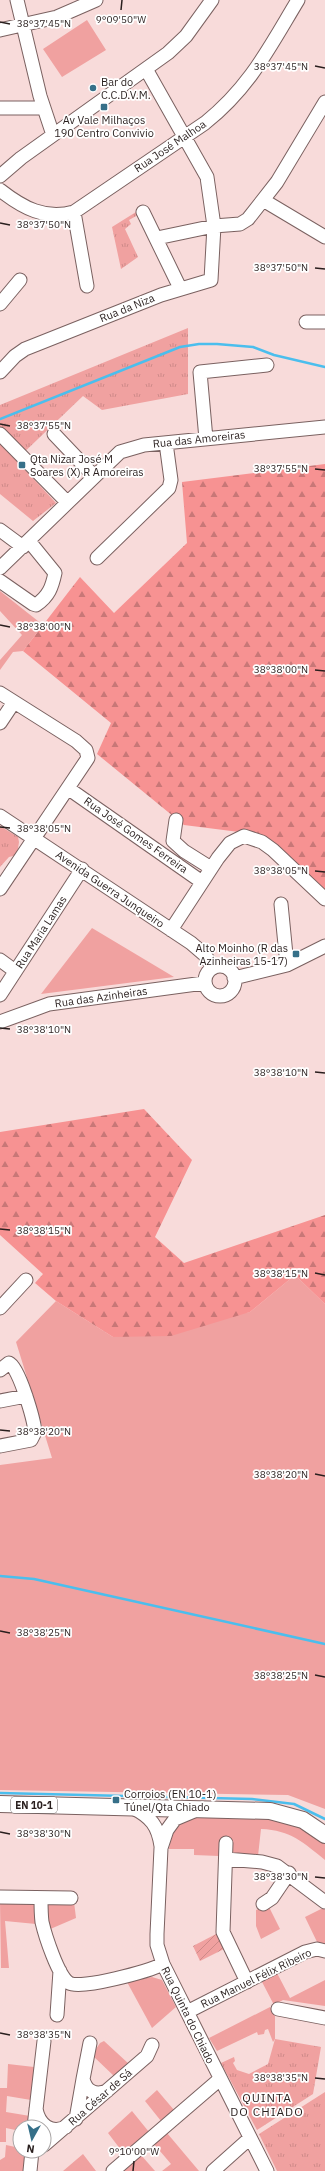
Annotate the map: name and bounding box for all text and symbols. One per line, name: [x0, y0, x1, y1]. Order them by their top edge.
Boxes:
text: 9°09'50"W: [96, 13, 146, 26]
text: 38°37'45"N: [17, 17, 71, 30]
text: 38°37'45"N: [254, 60, 308, 73]
place label: Bar do C.C.D.V.M.: [101, 75, 151, 102]
marker: Bar do C.C.D.V.M.: [88, 83, 98, 93]
marker: Av Vale Milhaços 190 Centro Convivio: [99, 102, 109, 112]
place label: Av Vale Milhaços 190 Centro Convivio: [54, 113, 154, 140]
street label: Rua José Malhoa: [131, 117, 209, 175]
text: 38°37'50"N: [17, 218, 71, 231]
text: 38°37'50"N: [254, 261, 308, 274]
street label: Rua da Niza: [97, 291, 157, 325]
text: 38°37'55"N: [17, 419, 71, 432]
street label: Rua das Amoreiras: [152, 427, 246, 451]
place label: Qta Nizar José M Soares (X) R Amoreiras: [30, 452, 144, 479]
marker: Qta Nizar José M Soares (X) R Amoreiras: [17, 460, 27, 470]
text: 38°37'55"N: [254, 462, 308, 475]
text: 38°38'00"N: [17, 620, 71, 633]
text: 38°38'00"N: [254, 663, 308, 676]
street label: Rua José Gomes Ferreira: [81, 794, 191, 876]
text: 38°38'05"N: [17, 822, 71, 835]
street label: Avenida Guerra Junqueiro: [53, 847, 167, 931]
text: 38°38'05"N: [254, 864, 308, 877]
street label: Rua Maria Lamas: [12, 893, 70, 971]
place label: Alto Moinho (R das Azinheiras 15-17): [195, 941, 288, 968]
marker: Alto Moinho (R das Azinheiras 15-17): [291, 949, 301, 959]
street label: Rua das Azinheiras: [54, 984, 148, 1010]
text: 38°38'10"N: [17, 1023, 71, 1036]
text: 38°38'10"N: [254, 1066, 308, 1079]
text: 38°38'15"N: [17, 1224, 71, 1237]
text: 38°38'15"N: [254, 1267, 308, 1280]
text: 38°38'20"N: [17, 1425, 71, 1438]
text: 38°38'20"N: [254, 1468, 308, 1481]
text: 38°38'25"N: [17, 1626, 71, 1639]
text: 38°38'25"N: [254, 1669, 308, 1682]
place label: Corroios (EN 10-1) Túnel/Qta Chiado: [124, 1787, 216, 1814]
marker: Corroios (EN 10-1) Túnel/Qta Chiado: [111, 1795, 121, 1805]
road number: EN 10-1: [11, 1797, 57, 1813]
text: 38°38'30"N: [17, 1827, 71, 1840]
text: 38°38'30"N: [254, 1870, 308, 1883]
street label: Rua Manuel Félix Ribeiro: [198, 1945, 314, 2011]
street label: Rua Quinta do Chiado: [158, 1964, 218, 2066]
text: 38°38'35"N: [17, 2028, 71, 2041]
street label: Rua César de Sá: [65, 2065, 135, 2128]
text: 38°38'35"N: [254, 2071, 308, 2084]
district label: QUINTA DO CHIADO: [230, 2090, 304, 2119]
north arrow: [12, 2119, 52, 2159]
text: N: [26, 2141, 36, 2156]
text: 9°10'00"W: [109, 2145, 159, 2158]

